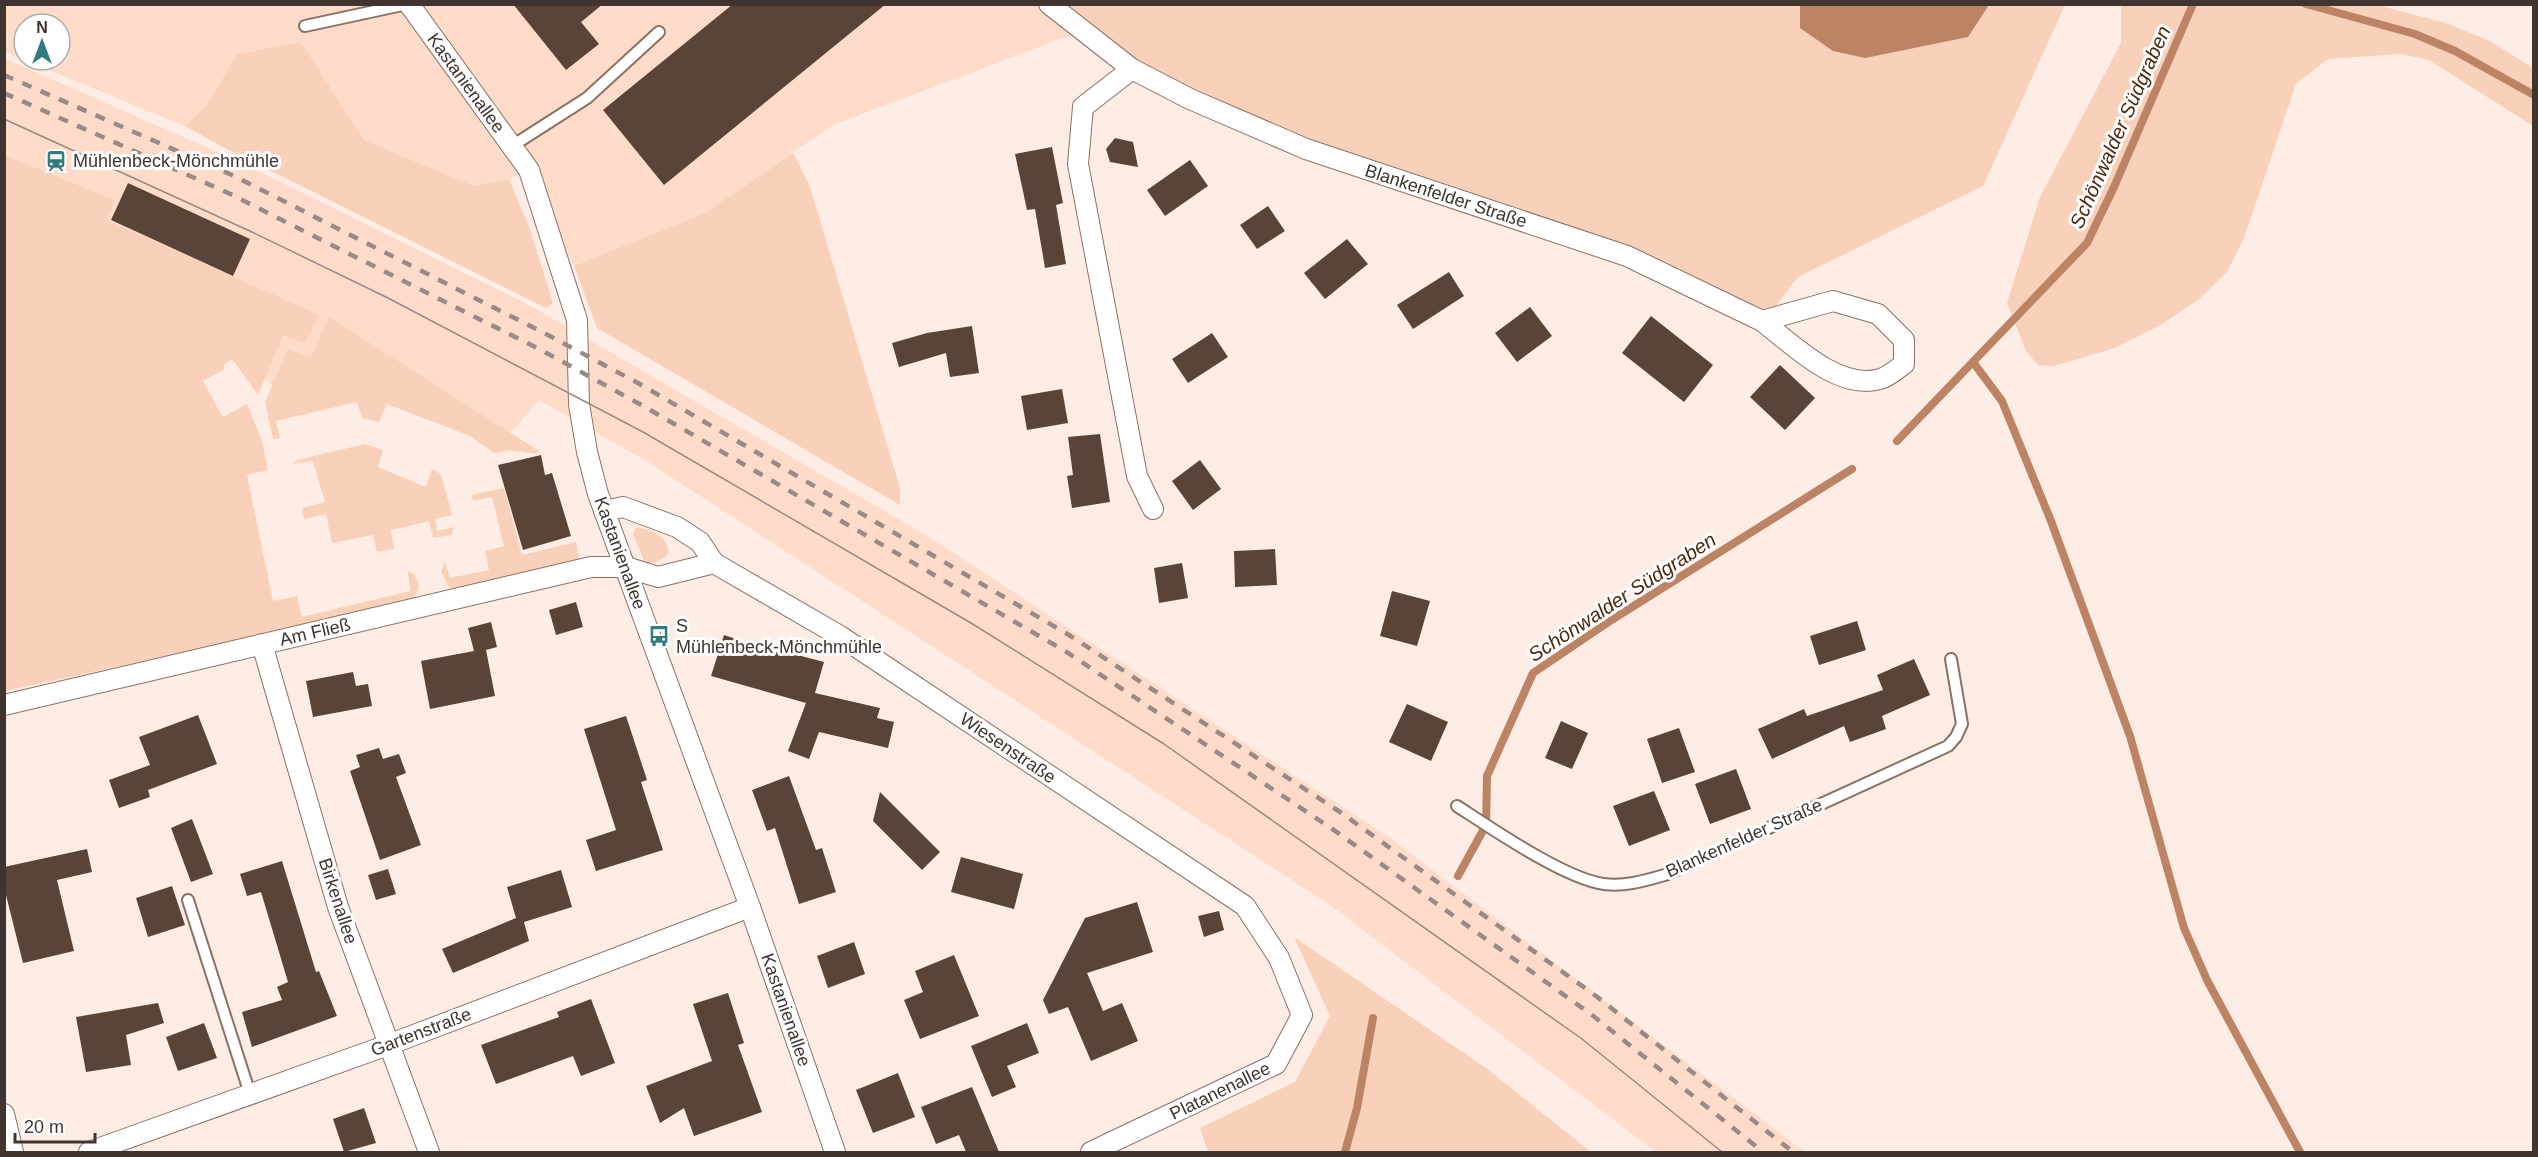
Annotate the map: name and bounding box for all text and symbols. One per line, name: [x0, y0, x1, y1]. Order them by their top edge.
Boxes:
north arrow: [12, 12, 72, 72]
text: N: [36, 19, 48, 36]
water label: Schönwalder Südgraben: [2065, 22, 2175, 232]
street label: Kastanienallee: [423, 29, 509, 137]
station icon: Mühlenbeck-Mönchmühle: [44, 149, 68, 173]
place label: Mühlenbeck-Mönchmühle: [73, 151, 279, 171]
street label: Blankenfelder Straße: [1363, 160, 1529, 232]
street label: Kastanienallee: [590, 494, 650, 612]
water label: Schönwalder Südgraben: [1524, 528, 1720, 666]
street label: Am Fließ: [278, 614, 352, 650]
place label: S Mühlenbeck-Mönchmühle: [676, 616, 882, 657]
bus stop icon: S Mühlenbeck-Mönchmühle: [647, 624, 671, 648]
street label: Wiesenstraße: [956, 709, 1060, 787]
street label: Blankenfelder Straße: [1663, 794, 1825, 882]
street label: Birkenallee: [315, 856, 361, 946]
street label: Kastanienallee: [757, 951, 815, 1069]
street label: Gartenstraße: [368, 1004, 474, 1060]
street label: Platanenallee: [1167, 1058, 1273, 1124]
scale bar: [15, 1106, 94, 1144]
text: 20 m: [24, 1117, 64, 1137]

